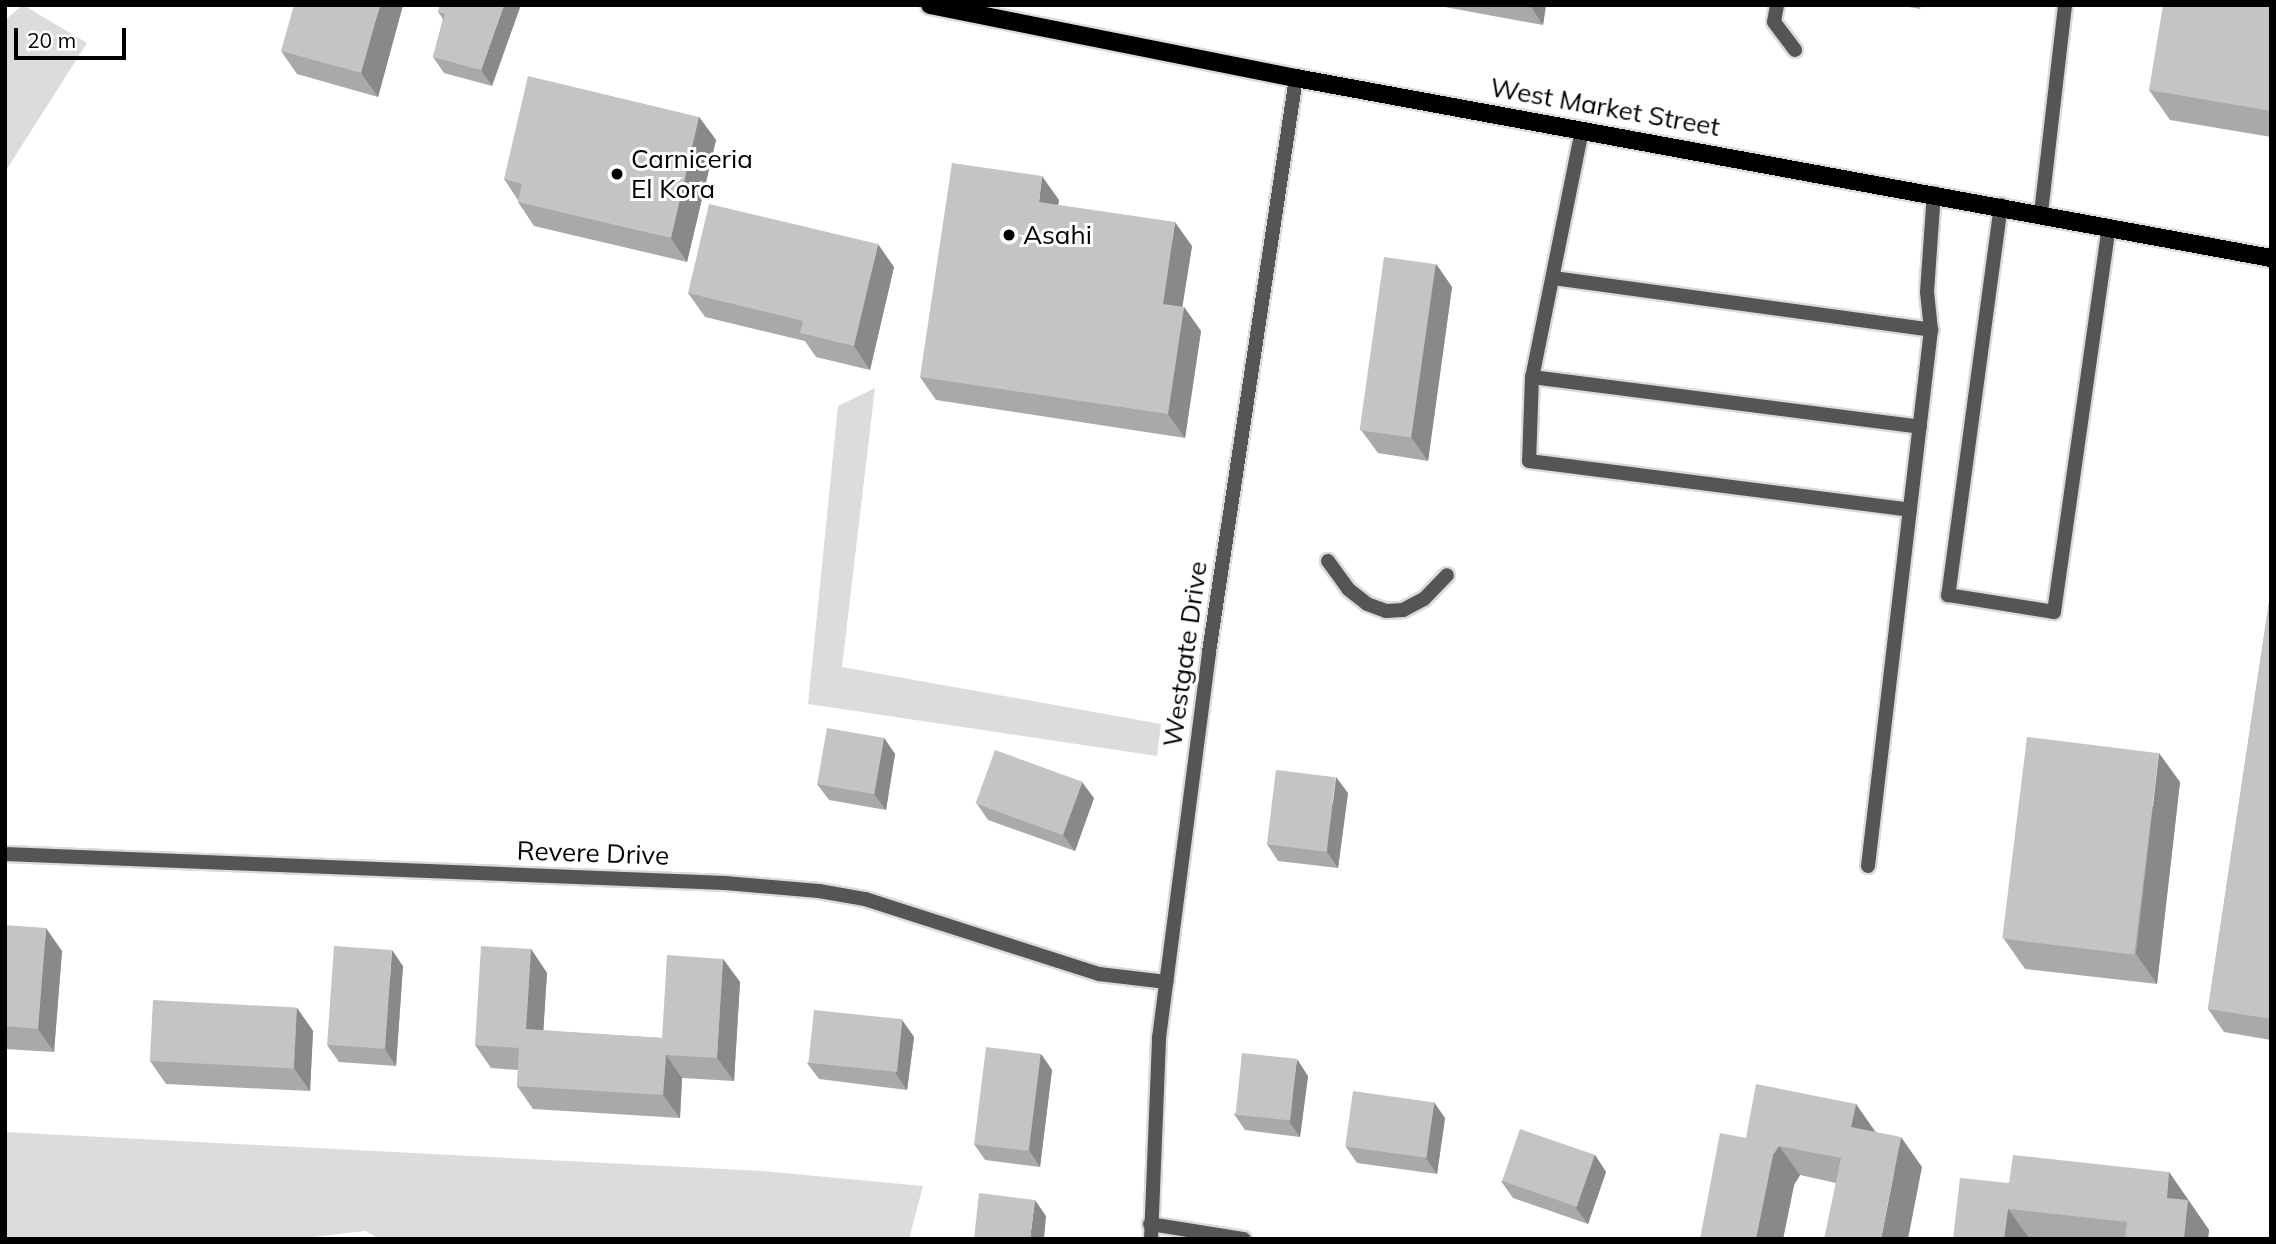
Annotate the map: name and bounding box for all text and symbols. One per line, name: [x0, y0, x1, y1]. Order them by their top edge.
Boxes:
scale bar: [18, 14, 130, 58]
text: 20 m: [27, 27, 76, 53]
street label: West Market Street: [1488, 71, 1722, 143]
place label: Carniceria El Kora: [631, 143, 753, 204]
marker: Carniceria El Kora: [609, 166, 625, 182]
place label: Asahi: [1023, 219, 1092, 251]
marker: Asahi: [1001, 227, 1017, 243]
street label: Westgate Drive: [1157, 559, 1213, 749]
street label: Revere Drive: [516, 835, 670, 871]

